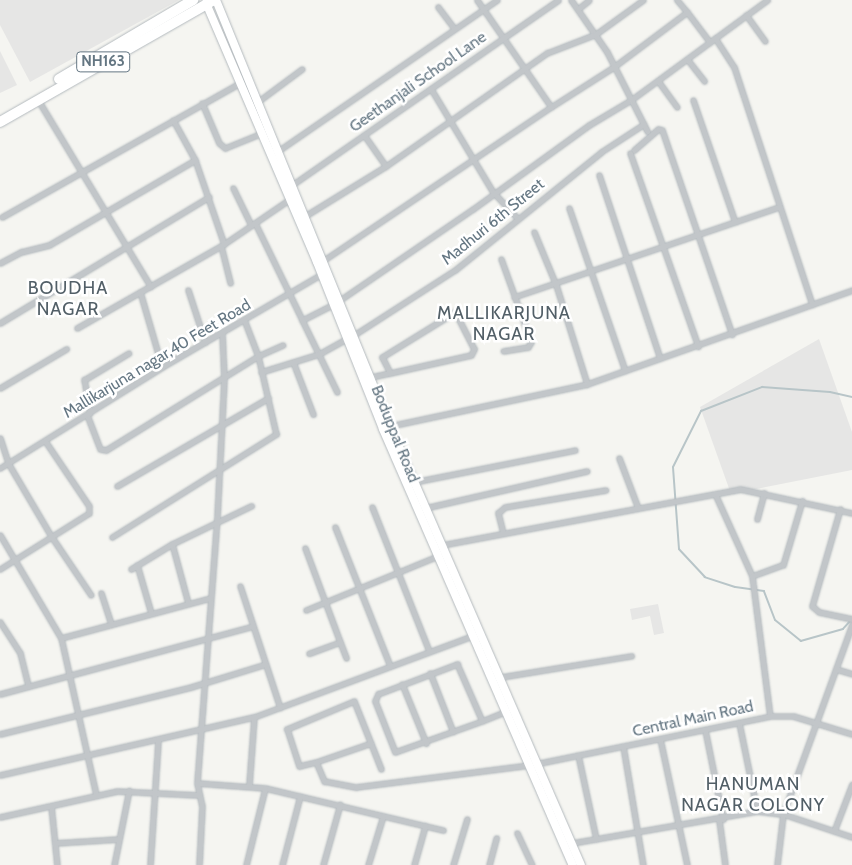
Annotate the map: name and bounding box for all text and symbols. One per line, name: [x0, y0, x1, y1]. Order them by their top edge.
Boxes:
street label: Geethanjali School Lane: [346, 27, 490, 137]
road number: NH163: [76, 50, 130, 74]
street label: Madhuri 6th Street: [438, 175, 548, 269]
district label: BOUDHA NAGAR: [27, 278, 109, 320]
street label: Mallikarjuna nagar,40 Feet Road: [60, 295, 254, 423]
district label: MALLIKARJUNA NAGAR: [436, 303, 572, 346]
street label: Boduppal Road: [367, 383, 423, 485]
street label: Central Main Road: [631, 697, 755, 741]
district label: HANUMAN NAGAR COLONY: [680, 774, 826, 816]

